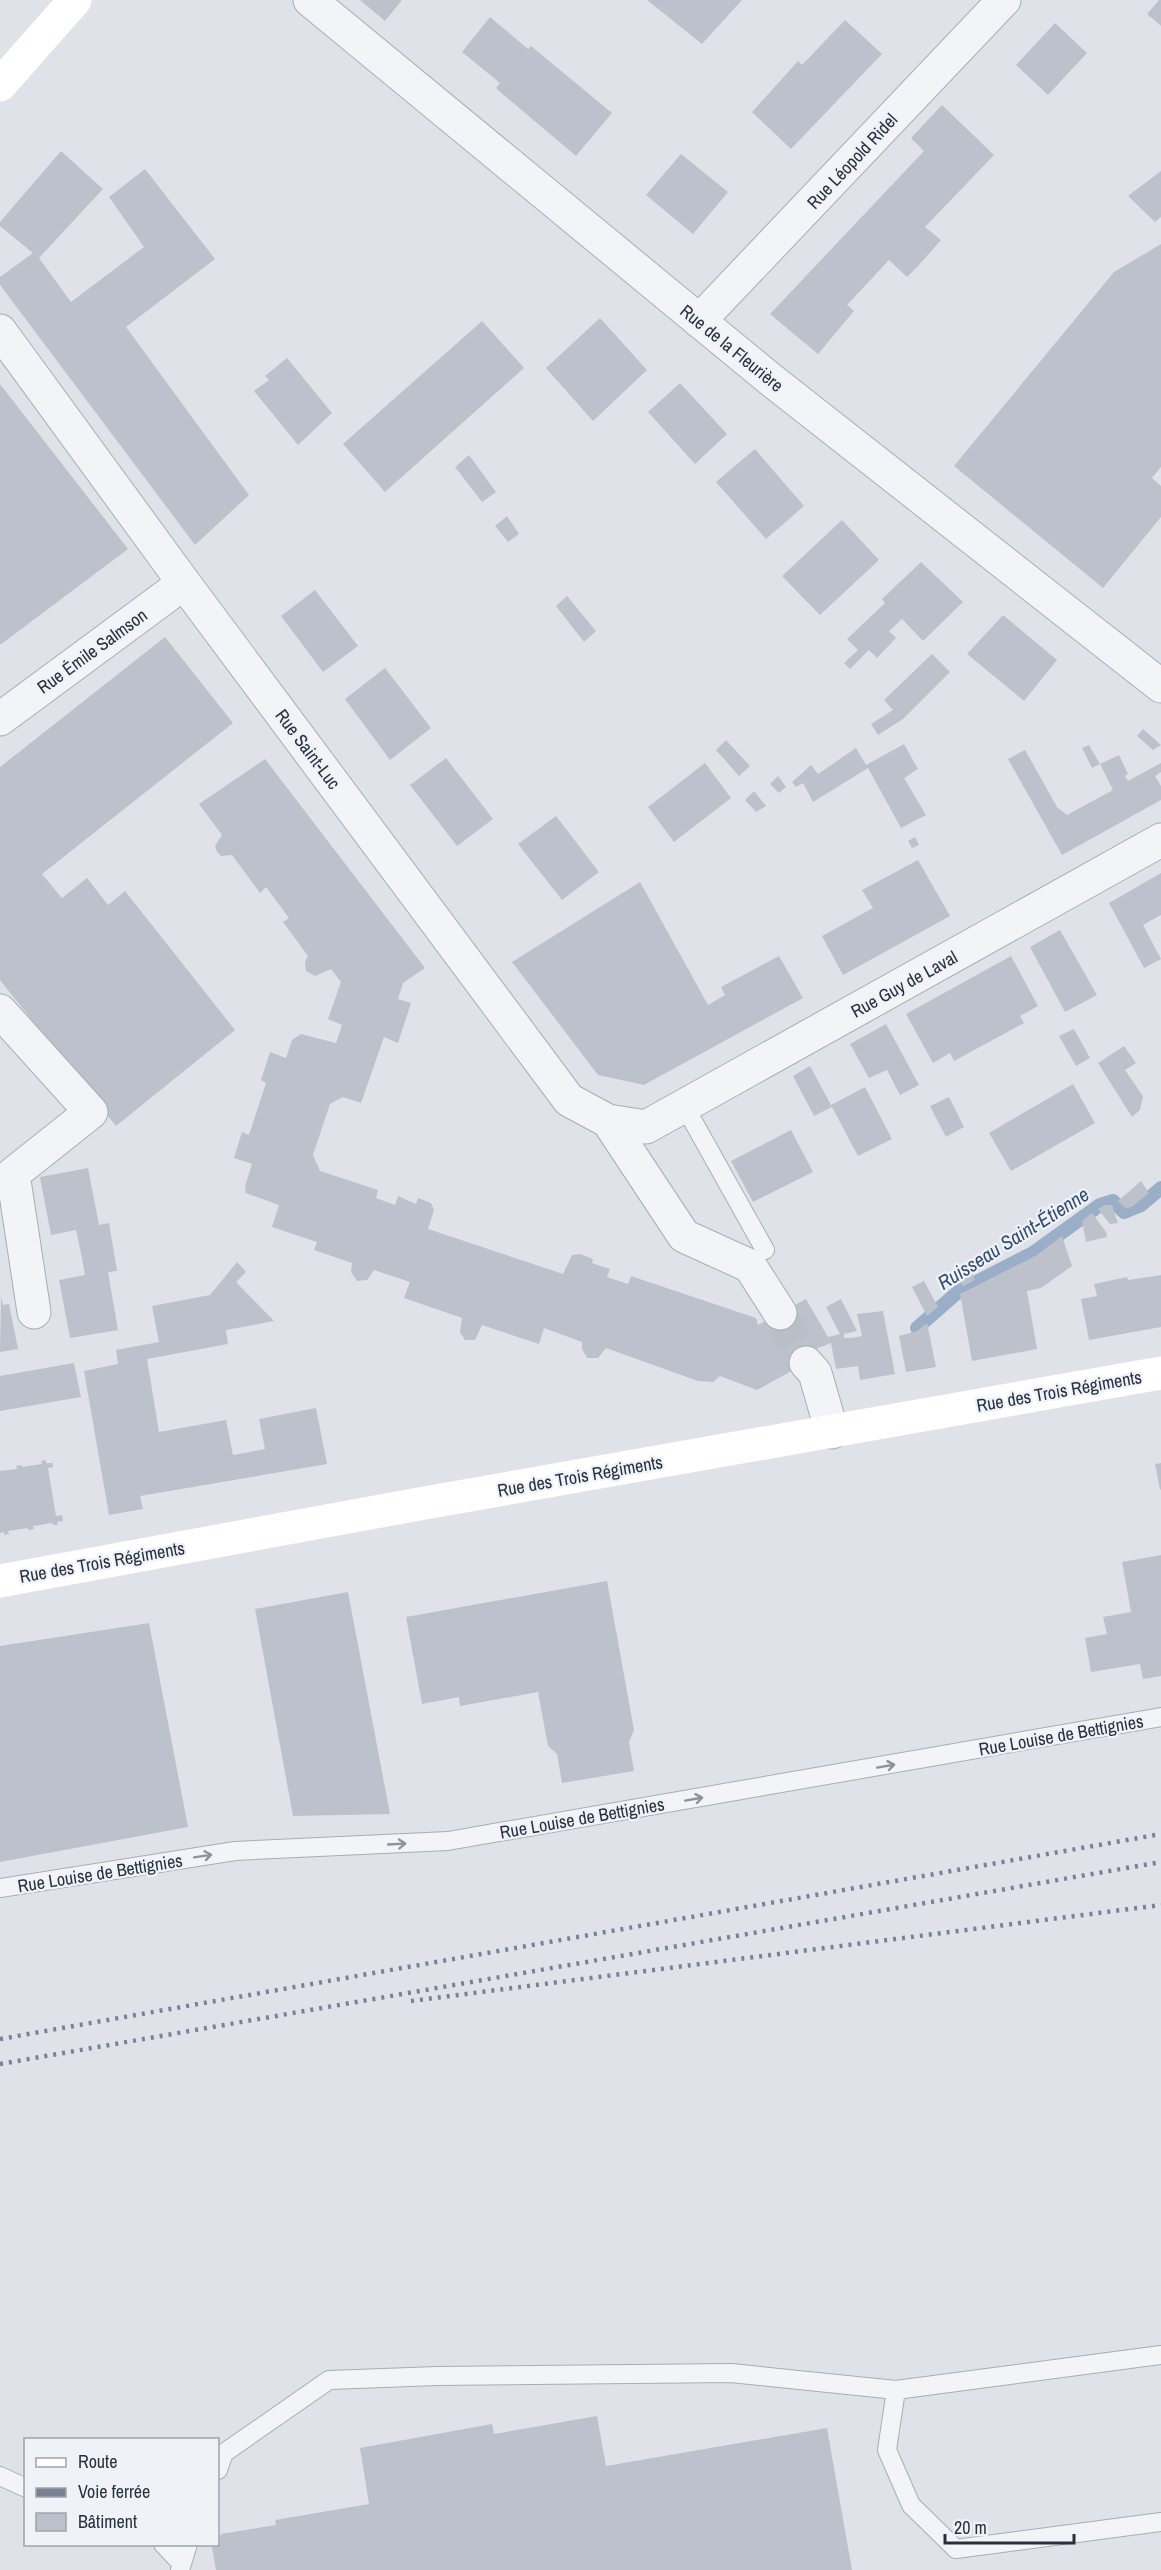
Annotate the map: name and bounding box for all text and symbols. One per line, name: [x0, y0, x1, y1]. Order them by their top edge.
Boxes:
street label: Rue Léopold Ridel: [801, 108, 903, 214]
street label: Rue de la Fleurière: [675, 299, 789, 397]
street label: Rue Émile Salmson: [32, 603, 152, 699]
street label: Rue Saint-Luc: [270, 704, 346, 794]
street label: Rue Guy de Laval: [846, 944, 962, 1024]
water label: Ruisseau Saint-Étienne: [932, 1180, 1094, 1296]
street label: Rue des Trois Régiments: [974, 1364, 1144, 1418]
street label: Rue des Trois Régiments: [495, 1449, 665, 1503]
street label: Rue des Trois Régiments: [17, 1535, 187, 1589]
street label: Rue Louise de Bettignies: [977, 1708, 1145, 1762]
one-way arrow: [875, 1760, 895, 1771]
street label: Rue Louise de Bettignies: [498, 1791, 666, 1845]
one-way arrow: [683, 1793, 703, 1804]
one-way arrow: [387, 1838, 407, 1849]
street label: Rue Louise de Bettignies: [16, 1848, 184, 1898]
one-way arrow: [193, 1850, 212, 1861]
legend: [24, 2438, 219, 2546]
text: Route: [78, 2449, 117, 2474]
text: Voie ferrée: [78, 2479, 150, 2504]
scale bar: [945, 2507, 1074, 2545]
text: Bâtiment: [78, 2509, 137, 2534]
text: 20 m: [954, 2515, 987, 2540]

